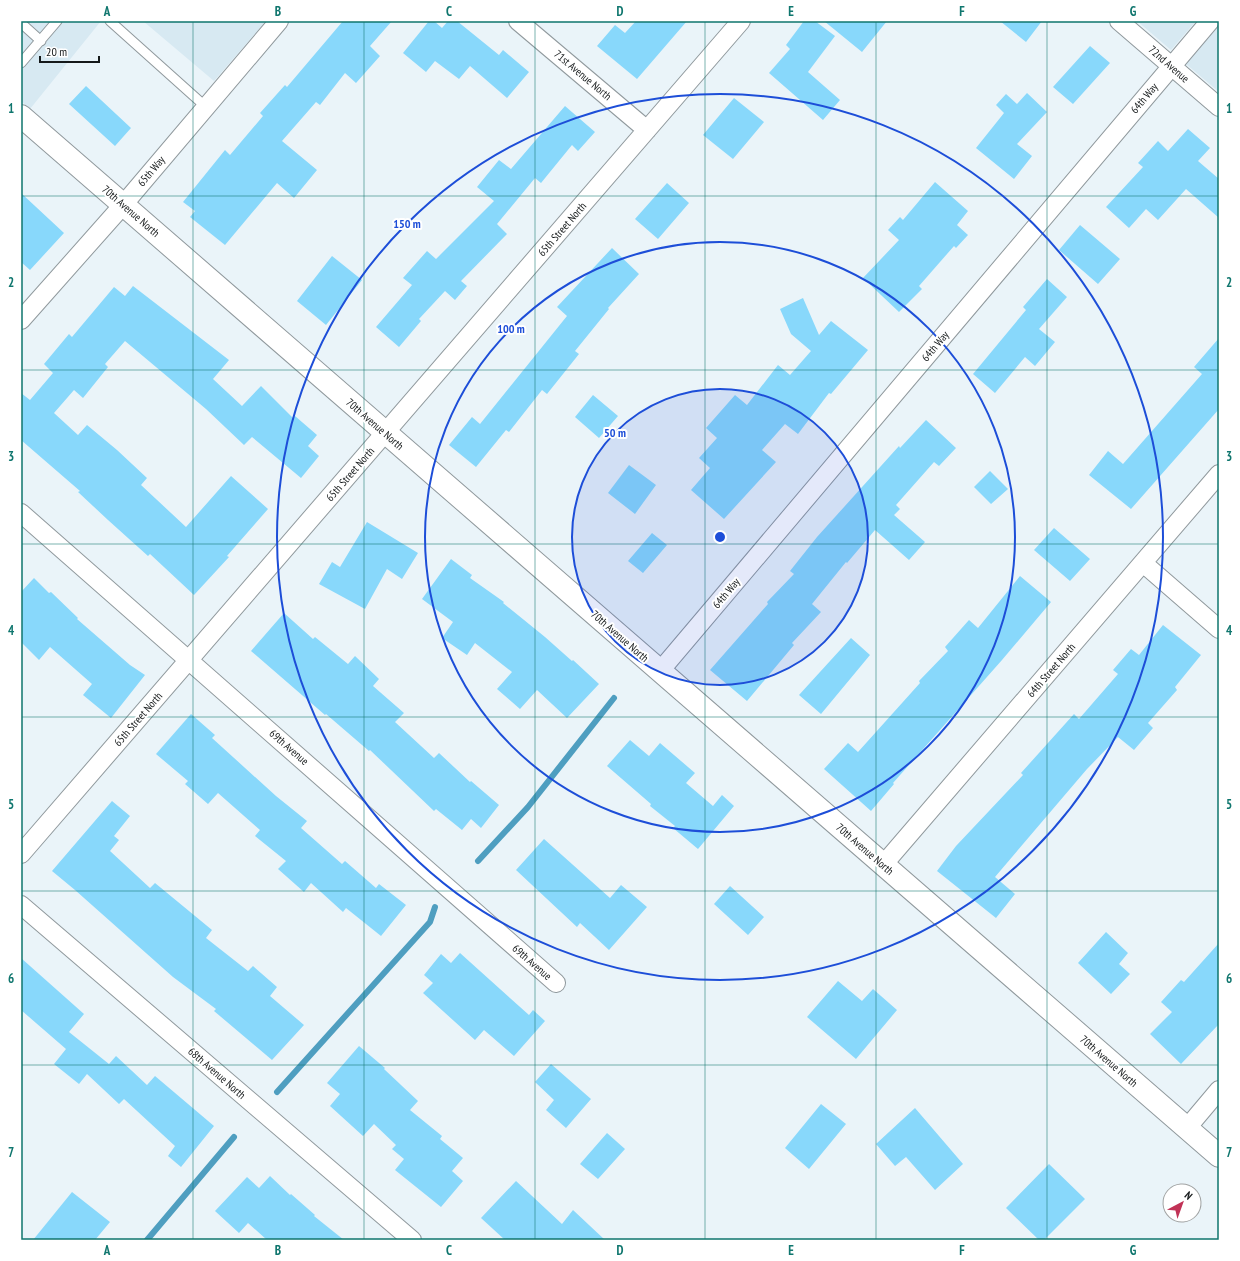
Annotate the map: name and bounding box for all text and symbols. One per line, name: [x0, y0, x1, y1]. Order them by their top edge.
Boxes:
text: A: [103, 3, 111, 20]
text: B: [275, 3, 281, 20]
text: C: [446, 3, 452, 20]
text: D: [617, 3, 624, 20]
text: E: [788, 3, 794, 20]
text: F: [959, 3, 965, 20]
text: G: [1130, 3, 1137, 20]
scale bar: [40, 38, 99, 64]
street label: 72nd Avenue: [1146, 43, 1193, 86]
text: 20 m: [46, 44, 67, 59]
street label: 71st Avenue North: [551, 47, 615, 103]
street label: 64th Way: [1127, 79, 1161, 116]
text: 1: [8, 100, 14, 117]
text: 1: [1226, 100, 1232, 117]
street label: 65th Way: [134, 152, 168, 189]
street label: 70th Avenue North: [99, 182, 163, 240]
street label: 65th Street North: [535, 199, 589, 259]
text: 150 m: [393, 216, 421, 231]
text: 2: [8, 274, 14, 291]
text: 2: [1226, 274, 1232, 291]
text: 100 m: [497, 321, 525, 336]
street label: 64th Way: [918, 327, 952, 364]
street label: 70th Avenue North: [343, 395, 407, 453]
text: 50 m: [604, 425, 626, 440]
street label: 65th Street North: [323, 444, 377, 504]
text: 3: [8, 448, 14, 465]
text: 3: [1226, 448, 1232, 465]
centre of rings: [713, 530, 727, 544]
street label: 64th Way: [709, 574, 743, 611]
street label: 70th Avenue North: [588, 607, 652, 665]
text: 4: [8, 622, 15, 639]
text: 4: [1226, 622, 1233, 639]
street label: 64th Street North: [1024, 640, 1078, 700]
street label: 65th Street North: [111, 689, 165, 749]
street label: 69th Avenue: [266, 726, 312, 768]
text: 5: [8, 796, 14, 813]
text: 5: [1226, 796, 1232, 813]
street label: 70th Avenue North: [833, 820, 897, 878]
street label: 69th Avenue: [509, 941, 555, 983]
text: 6: [8, 970, 14, 987]
text: 6: [1226, 970, 1232, 987]
street label: 70th Avenue North: [1077, 1032, 1141, 1090]
street label: 68th Avenue North: [185, 1044, 249, 1102]
text: 7: [8, 1144, 14, 1161]
text: 7: [1226, 1144, 1232, 1161]
north arrow: [1162, 1183, 1202, 1223]
text: N: [1182, 1188, 1195, 1203]
text: A: [103, 1242, 111, 1259]
text: B: [275, 1242, 281, 1259]
text: C: [446, 1242, 452, 1259]
text: D: [617, 1242, 624, 1259]
text: E: [788, 1242, 794, 1259]
text: F: [959, 1242, 965, 1259]
text: G: [1130, 1242, 1137, 1259]

